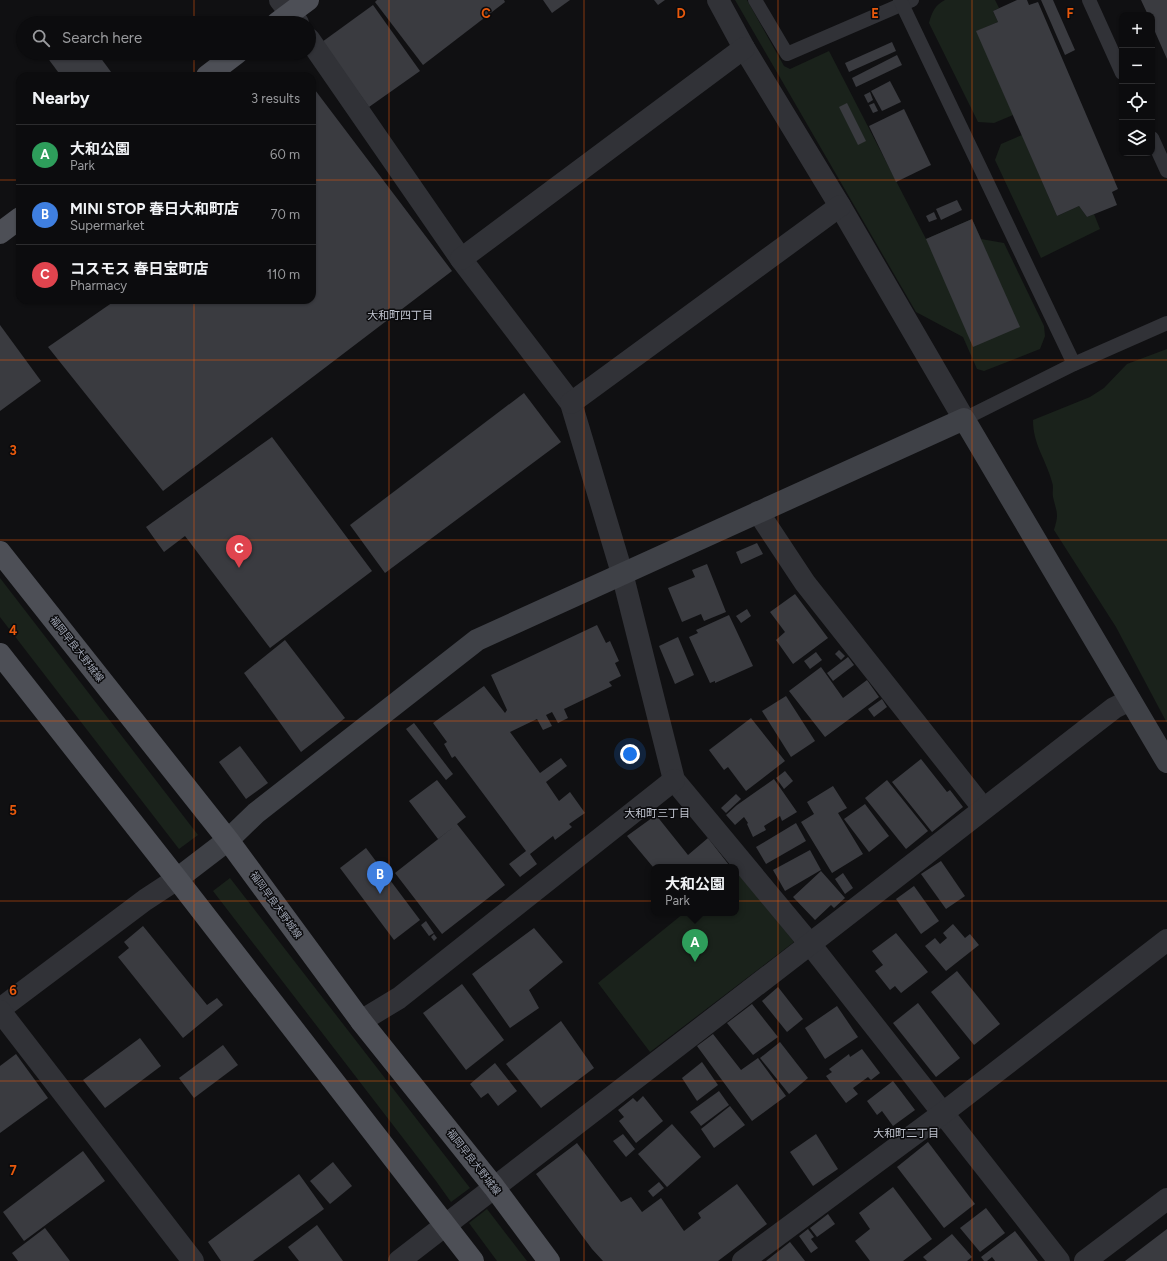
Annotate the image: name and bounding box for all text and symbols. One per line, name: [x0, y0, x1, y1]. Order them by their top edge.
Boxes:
text: C: [481, 6, 491, 21]
text: D: [676, 6, 686, 21]
text: E: [871, 6, 879, 21]
text: F: [1066, 6, 1074, 21]
map controls: [1119, 12, 1155, 156]
button: +: [1119, 12, 1155, 48]
search box: [16, 16, 316, 60]
icon: search: [30, 27, 52, 49]
text: Search here: [62, 29, 142, 47]
button: −: [1119, 48, 1155, 84]
button: locate: [1119, 84, 1155, 120]
text: Nearby: [32, 88, 90, 108]
text: 3 results: [251, 91, 300, 106]
button: layers: [1119, 120, 1155, 156]
text: 大和公園: [70, 140, 130, 158]
text: A: [40, 147, 50, 162]
text: 60 m: [270, 147, 300, 162]
text: Park: [70, 158, 95, 173]
text: MINI STOP 春日大和町店: [70, 200, 239, 218]
text: B: [41, 207, 49, 222]
text: 70 m: [270, 207, 300, 222]
text: Supermarket: [70, 218, 145, 233]
text: コスモス 春日宝町店: [70, 260, 209, 278]
text: C: [40, 267, 50, 282]
text: 110 m: [267, 267, 300, 282]
text: Pharmacy: [70, 278, 127, 293]
district label: 大和町四丁目: [367, 309, 433, 322]
text: 3: [9, 443, 17, 458]
pin: C: [226, 535, 252, 568]
street label: 福岡早良大野城線: [47, 613, 107, 685]
text: 4: [9, 623, 17, 638]
your location: [620, 744, 640, 764]
text: 5: [9, 803, 17, 818]
district label: 大和町三丁目: [624, 807, 690, 820]
pin: B: [367, 861, 393, 894]
popup: [651, 864, 739, 916]
street label: 福岡早良大野城線: [247, 869, 305, 941]
text: 大和公園: [665, 875, 725, 893]
text: Park: [665, 893, 690, 908]
pin: A: [682, 929, 708, 962]
text: 6: [9, 983, 17, 998]
street label: 福岡早良大野城線: [444, 1126, 504, 1198]
district label: 大和町二丁目: [873, 1127, 939, 1140]
text: 7: [9, 1163, 17, 1178]

